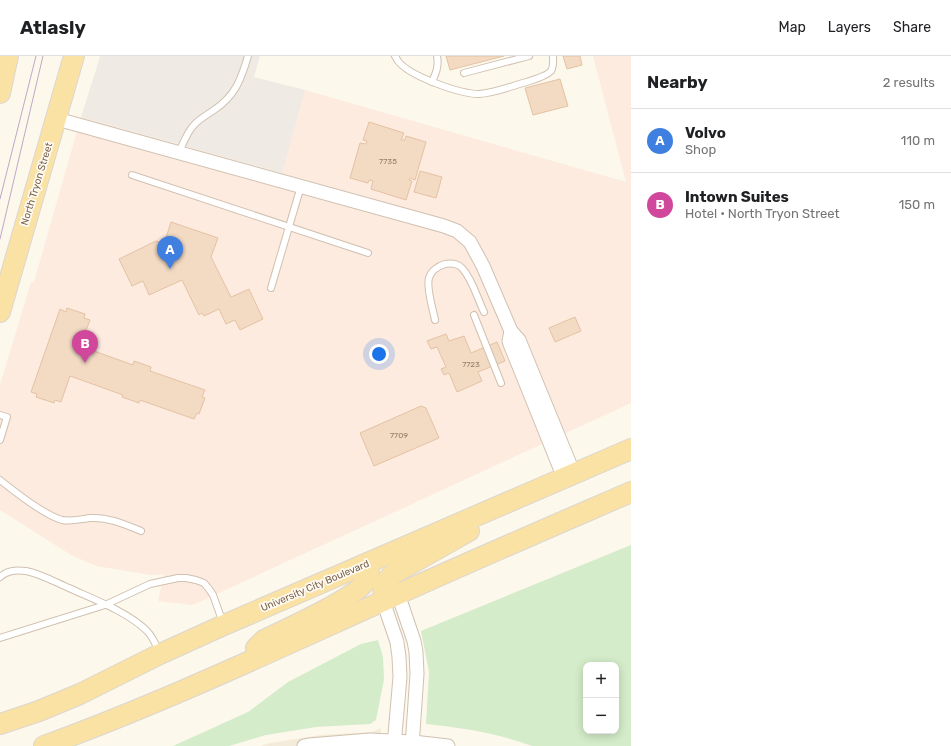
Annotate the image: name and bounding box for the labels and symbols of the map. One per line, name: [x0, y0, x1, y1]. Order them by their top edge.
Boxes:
street label: North Tryon Street: [19, 141, 55, 227]
house number: 7735: [379, 157, 397, 166]
pin: A: [157, 236, 183, 269]
pin: B: [72, 330, 98, 363]
your location: [369, 344, 389, 364]
house number: 7723: [462, 360, 480, 369]
house number: 7709: [390, 431, 408, 440]
street label: University City Boulevard: [259, 558, 371, 614]

